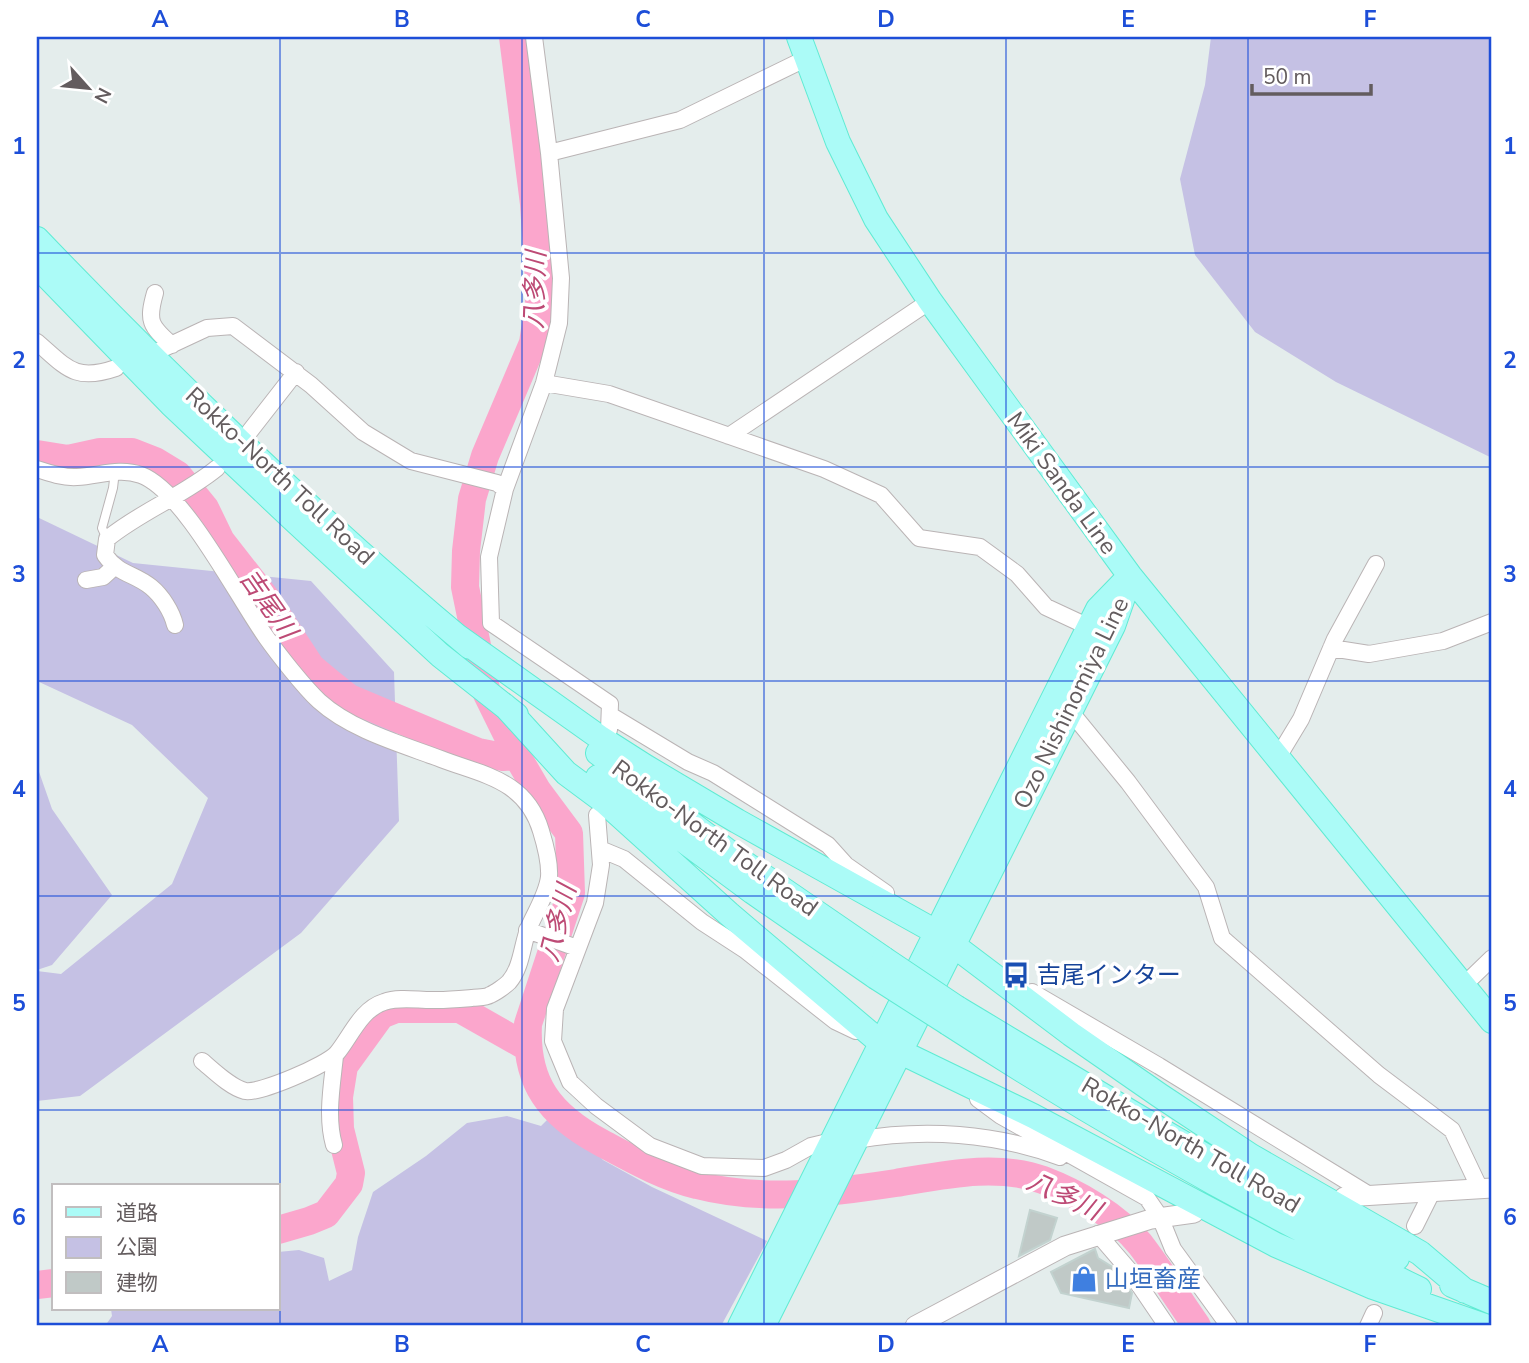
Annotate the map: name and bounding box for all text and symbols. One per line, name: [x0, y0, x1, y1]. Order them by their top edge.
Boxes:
text: A: [151, 4, 169, 35]
text: B: [394, 4, 410, 35]
text: C: [635, 4, 651, 35]
text: D: [877, 4, 895, 35]
text: E: [1121, 4, 1135, 35]
text: F: [1364, 4, 1377, 35]
north arrow: [52, 52, 122, 122]
scale bar: [1252, 52, 1372, 96]
text: 50 m: [1263, 63, 1312, 91]
text: N: [87, 83, 117, 108]
text: 1: [12, 131, 26, 162]
text: 1: [1503, 131, 1517, 162]
water label: 八多川: [516, 247, 554, 330]
text: 2: [12, 345, 26, 376]
text: 2: [1503, 345, 1517, 376]
street label: Rokko-North Toll Road: [179, 380, 381, 572]
street label: Miki Sanda Line: [999, 405, 1125, 561]
text: 3: [12, 559, 26, 590]
text: 3: [1503, 559, 1517, 590]
water label: 吉尾川: [231, 562, 306, 648]
street label: Ozo Nishinomiya Line: [1006, 592, 1136, 814]
street label: Rokko-North Toll Road: [606, 752, 824, 924]
text: 4: [12, 774, 26, 805]
text: 4: [1503, 774, 1517, 805]
water label: 八多川: [532, 878, 585, 965]
place label: 吉尾インター: [1037, 959, 1181, 991]
bus stop icon: 吉尾インター: [1001, 960, 1031, 990]
text: 5: [12, 988, 26, 1019]
text: 5: [1503, 988, 1517, 1019]
street label: Rokko-North Toll Road: [1076, 1069, 1306, 1221]
water label: 八多川: [1021, 1164, 1109, 1230]
legend: [52, 1184, 280, 1310]
text: 道路: [116, 1199, 158, 1227]
text: 6: [12, 1202, 26, 1233]
text: 6: [1503, 1202, 1517, 1233]
text: 公園: [116, 1233, 158, 1261]
place label: 山垣畜産: [1105, 1263, 1201, 1295]
shop icon: 山垣畜産: [1069, 1264, 1099, 1294]
text: 建物: [116, 1269, 158, 1297]
text: A: [151, 1329, 169, 1360]
text: B: [394, 1329, 410, 1360]
text: C: [635, 1329, 651, 1360]
text: D: [877, 1329, 895, 1360]
text: E: [1121, 1329, 1135, 1360]
text: F: [1364, 1329, 1377, 1360]

